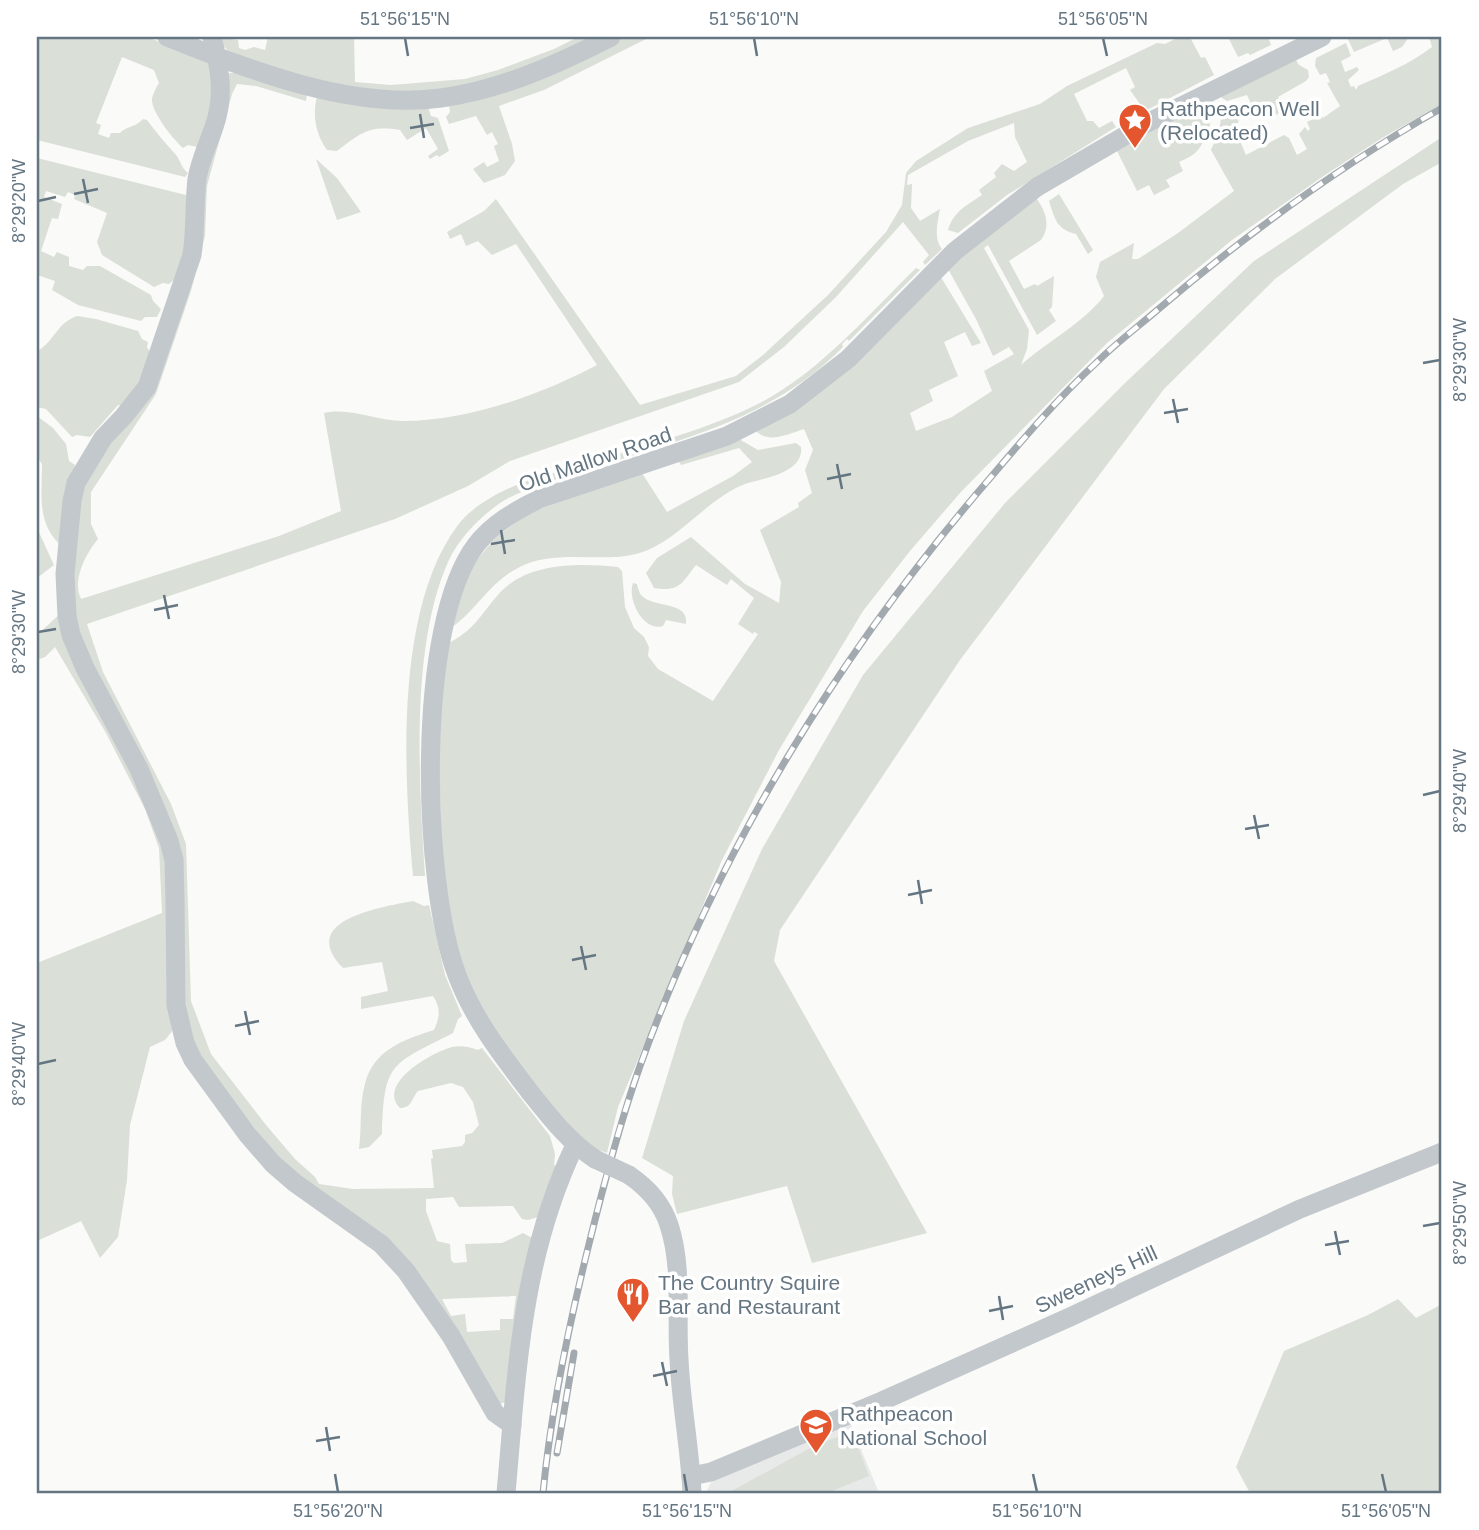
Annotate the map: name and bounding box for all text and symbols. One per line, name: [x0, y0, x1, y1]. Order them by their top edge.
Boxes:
text: 51°56'15"N: [360, 9, 450, 29]
text: 51°56'10"N: [709, 9, 799, 29]
text: 51°56'05"N: [1058, 9, 1148, 29]
place label: Rathpeacon Well (Relocated): [1160, 97, 1320, 144]
place icon: Rathpeacon Well (Relocated): [1116, 101, 1154, 150]
text: 8°29'20"W: [9, 159, 29, 243]
text: 8°29'30"W: [1450, 318, 1470, 402]
street label: Old Mallow Road: [516, 422, 674, 496]
text: 8°29'30"W: [9, 590, 29, 674]
text: 8°29'40"W: [1450, 749, 1470, 833]
text: 8°29'40"W: [9, 1022, 29, 1106]
text: 8°29'50"W: [1450, 1181, 1470, 1265]
street label: Sweeneys Hill: [1031, 1241, 1161, 1317]
place label: The Country Squire Bar and Restaurant: [658, 1271, 840, 1318]
restaurant icon: The Country Squire Bar and Restaurant: [614, 1275, 652, 1324]
place label: Rathpeacon National School: [840, 1402, 987, 1449]
school or university icon: Rathpeacon National School: [797, 1406, 835, 1455]
text: 51°56'20"N: [293, 1501, 383, 1521]
text: 51°56'15"N: [642, 1501, 732, 1521]
text: 51°56'10"N: [992, 1501, 1082, 1521]
text: 51°56'05"N: [1341, 1501, 1431, 1521]

